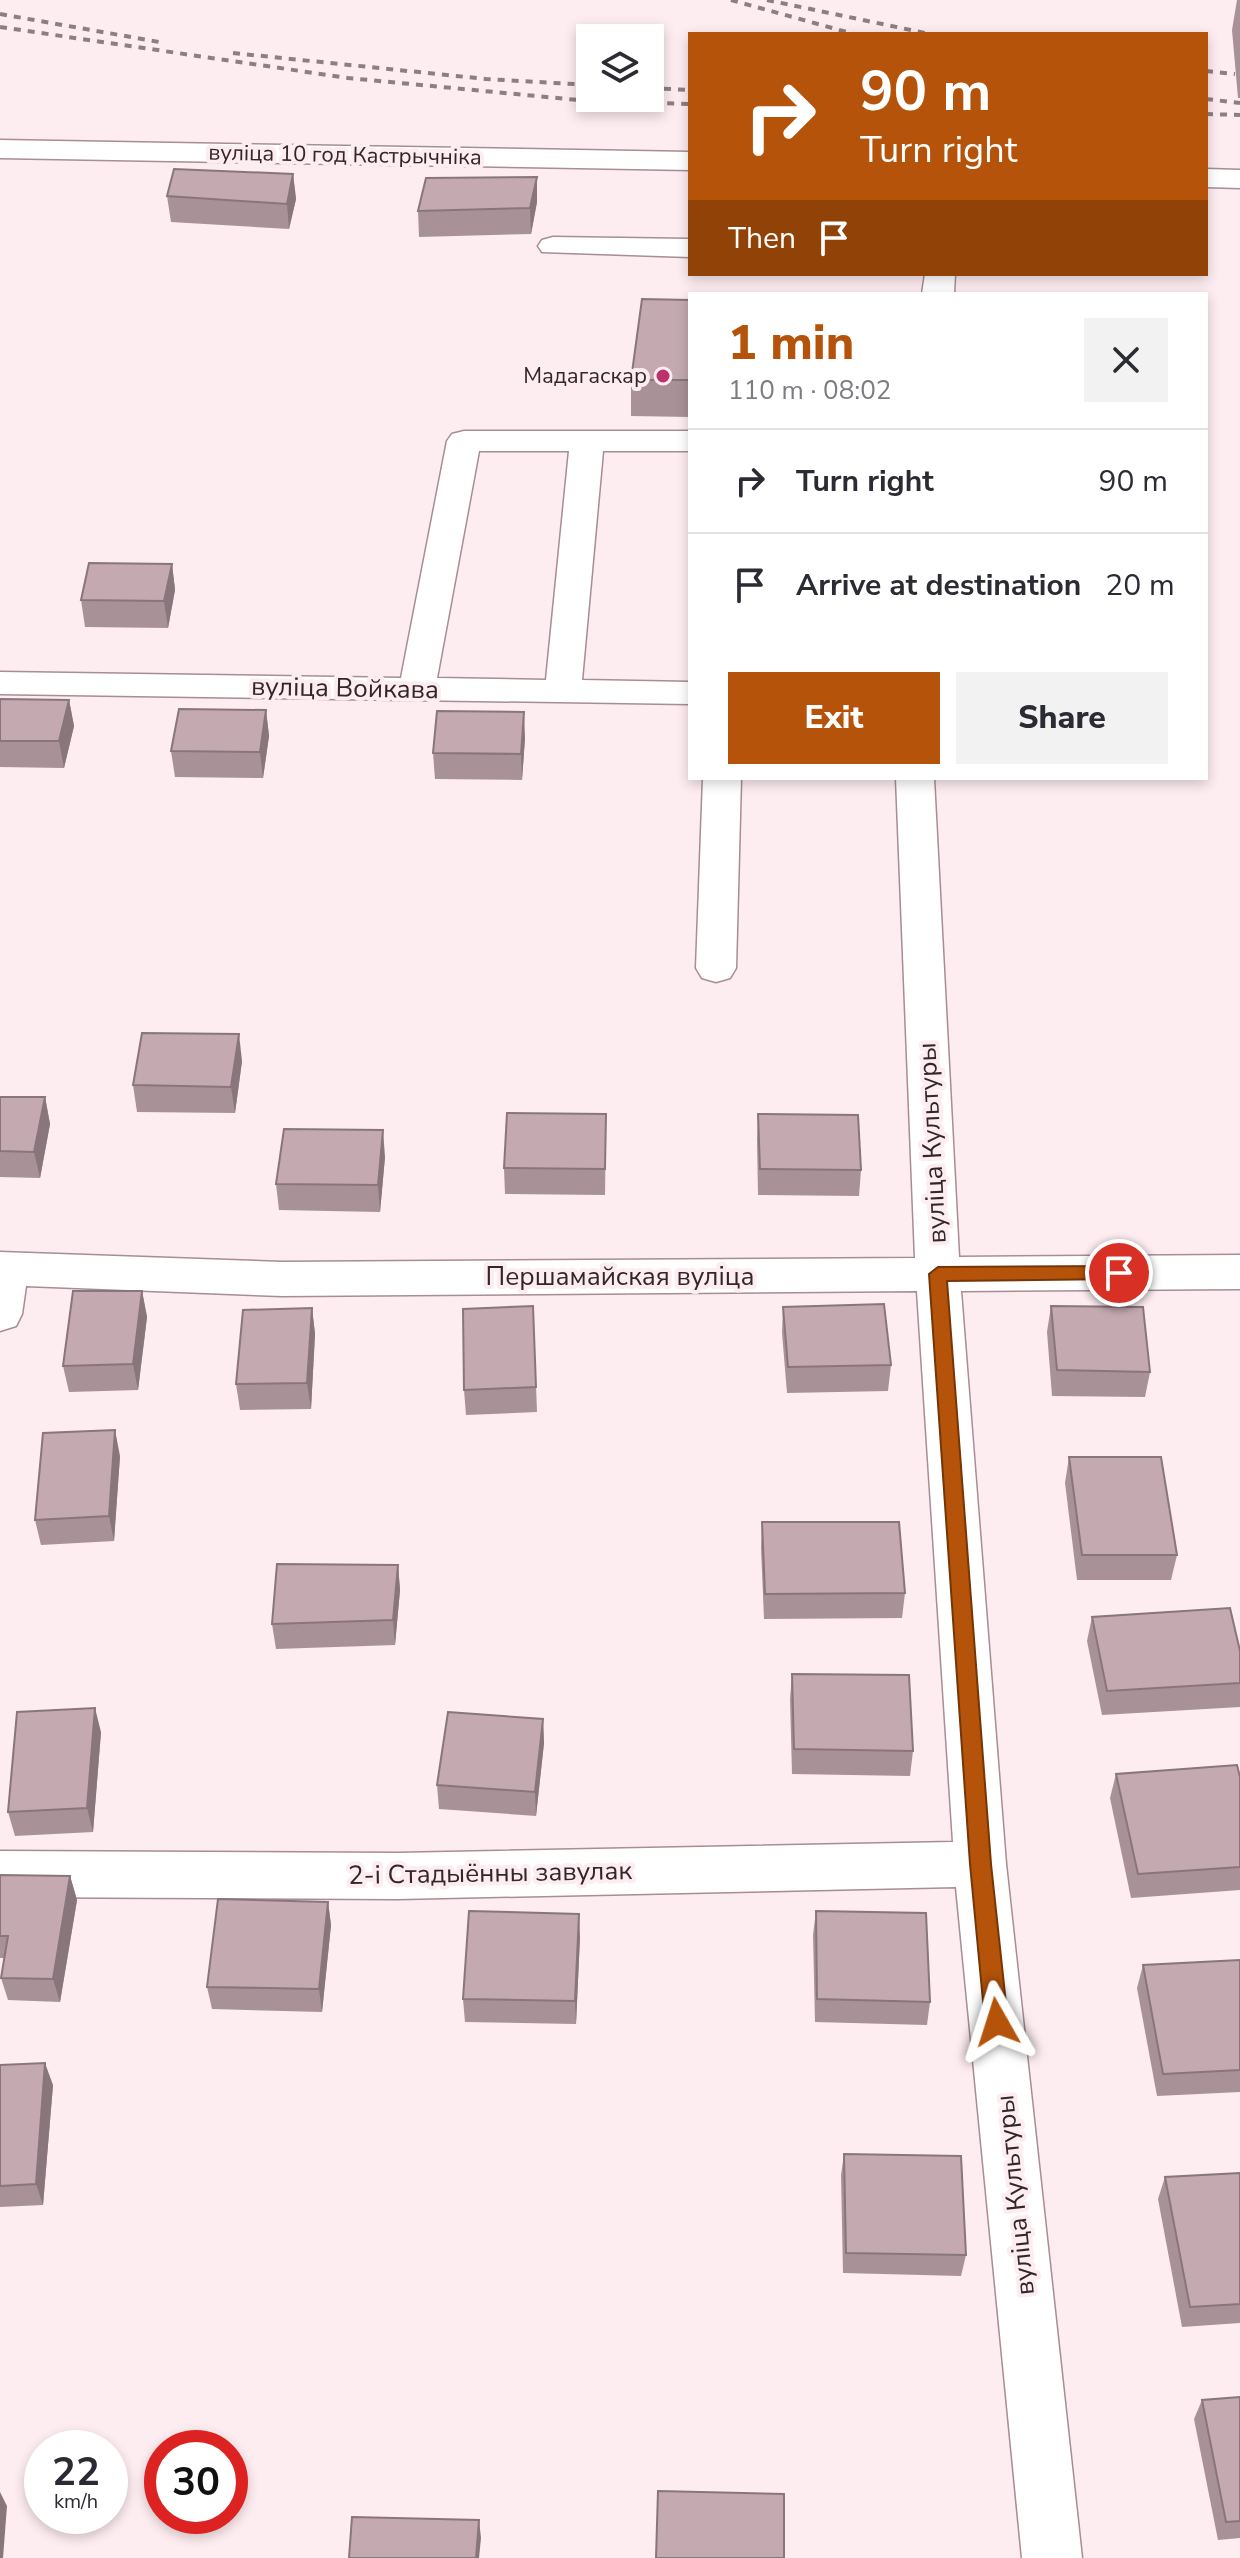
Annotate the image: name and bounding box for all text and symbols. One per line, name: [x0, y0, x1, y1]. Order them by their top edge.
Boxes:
map controls: [576, 24, 664, 112]
button: layers: [576, 24, 664, 112]
text: 90 m: [860, 53, 991, 130]
icon: right: [728, 64, 832, 168]
text: Turn right: [860, 126, 1017, 175]
street label: вуліца 10 год Кастрычніка: [208, 138, 482, 172]
icon: arrive: [812, 216, 856, 260]
text: Then: [728, 218, 796, 259]
text: 1 min: [728, 310, 854, 376]
button: close: [1084, 318, 1168, 402]
place label: Мадагаскар: [523, 361, 647, 391]
marker: Мадагаскар: [654, 367, 672, 385]
text: 110 m · 08:02: [728, 373, 891, 408]
icon: right: [728, 459, 772, 503]
text: Turn right: [796, 461, 934, 502]
text: 90 m: [1099, 461, 1168, 502]
icon: arrive: [728, 563, 772, 607]
text: Arrive at destination: [796, 565, 1081, 606]
text: 20 m: [1105, 565, 1175, 606]
street label: вуліца Войкава: [251, 669, 439, 707]
button: Exit: [728, 672, 940, 764]
button: Share: [956, 672, 1168, 764]
street label: вуліца Культуры: [909, 1042, 955, 1244]
pin: [1085, 1239, 1153, 1307]
icon: arrive: [1097, 1251, 1141, 1295]
street label: Першамайская вуліца: [486, 1259, 754, 1294]
street label: 2-і Стадыённы завулак: [348, 1853, 633, 1893]
position arrow: [955, 1980, 1039, 2064]
street label: вуліца Культуры: [987, 2093, 1043, 2297]
speed limit sign: 30: [144, 2430, 248, 2534]
text: 22: [52, 2445, 100, 2499]
text: km/h: [54, 2488, 98, 2515]

